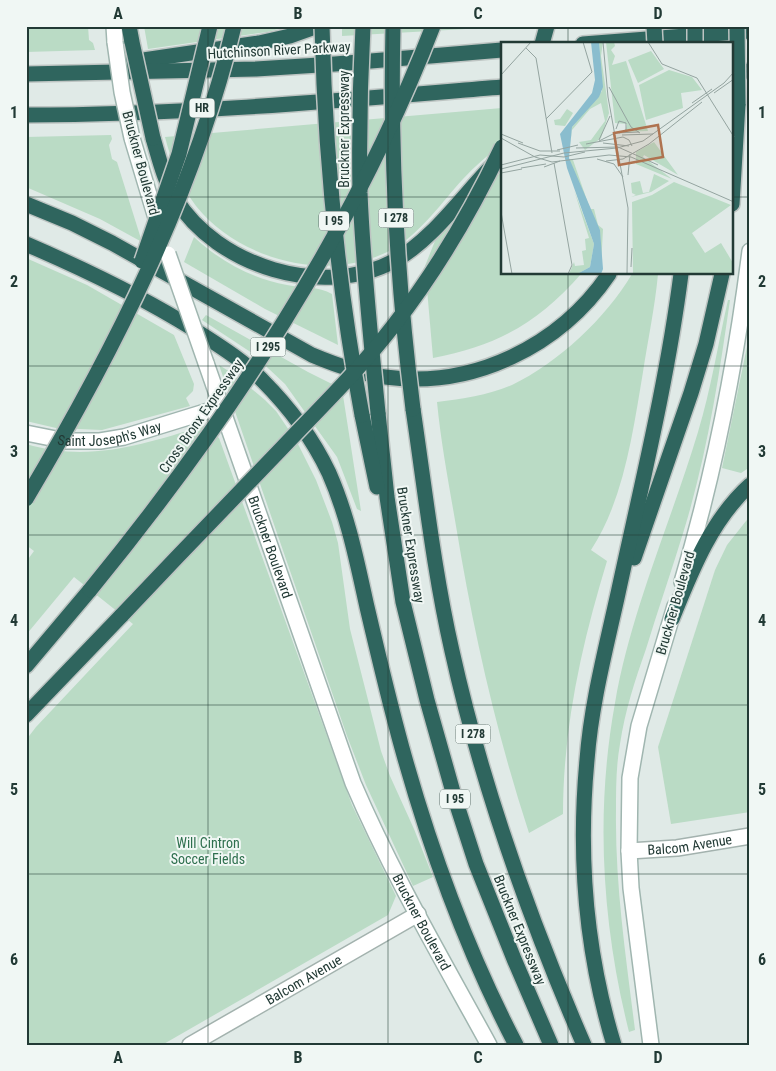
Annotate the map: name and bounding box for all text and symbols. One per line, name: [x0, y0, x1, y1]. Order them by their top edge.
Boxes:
text: A: [113, 4, 123, 23]
text: B: [294, 4, 303, 23]
text: C: [473, 4, 483, 23]
text: D: [653, 4, 663, 23]
street label: Hutchinson River Parkway: [207, 38, 351, 62]
inset map: [501, 42, 734, 275]
street label: Bruckner Expressway: [336, 70, 352, 188]
road number: HR: [190, 99, 214, 118]
text: 1: [10, 103, 18, 122]
text: 1: [758, 103, 766, 122]
street label: Bruckner Boulevard: [119, 109, 163, 217]
road number: I 278: [378, 208, 414, 228]
road number: I 95: [319, 212, 349, 230]
text: 2: [10, 272, 18, 291]
text: 2: [758, 272, 766, 291]
road number: I 295: [250, 338, 286, 357]
street label: Cross Bronx Expressway: [156, 356, 246, 476]
street label: Saint Joseph's Way: [56, 418, 163, 449]
text: 3: [10, 442, 18, 461]
text: 3: [758, 442, 766, 461]
street label: Bruckner Expressway: [394, 486, 428, 604]
street label: Bruckner Boulevard: [245, 494, 296, 600]
street label: Bruckner Boulevard: [653, 549, 697, 657]
text: 4: [10, 611, 18, 630]
text: 4: [758, 611, 766, 630]
road number: I 278: [456, 724, 490, 744]
text: 5: [10, 780, 18, 799]
text: 5: [758, 780, 766, 799]
road number: I 95: [440, 790, 470, 809]
street label: Balcom Avenue: [647, 831, 733, 858]
park label: Will Cintron Soccer Fields: [171, 835, 245, 867]
street label: Bruckner Boulevard: [389, 871, 454, 973]
street label: Bruckner Expressway: [491, 873, 549, 988]
text: 6: [10, 950, 18, 969]
text: 6: [758, 950, 766, 969]
street label: Balcom Avenue: [263, 951, 345, 1008]
text: A: [113, 1048, 123, 1067]
text: B: [294, 1048, 303, 1067]
text: C: [473, 1048, 483, 1067]
text: D: [653, 1048, 663, 1067]

